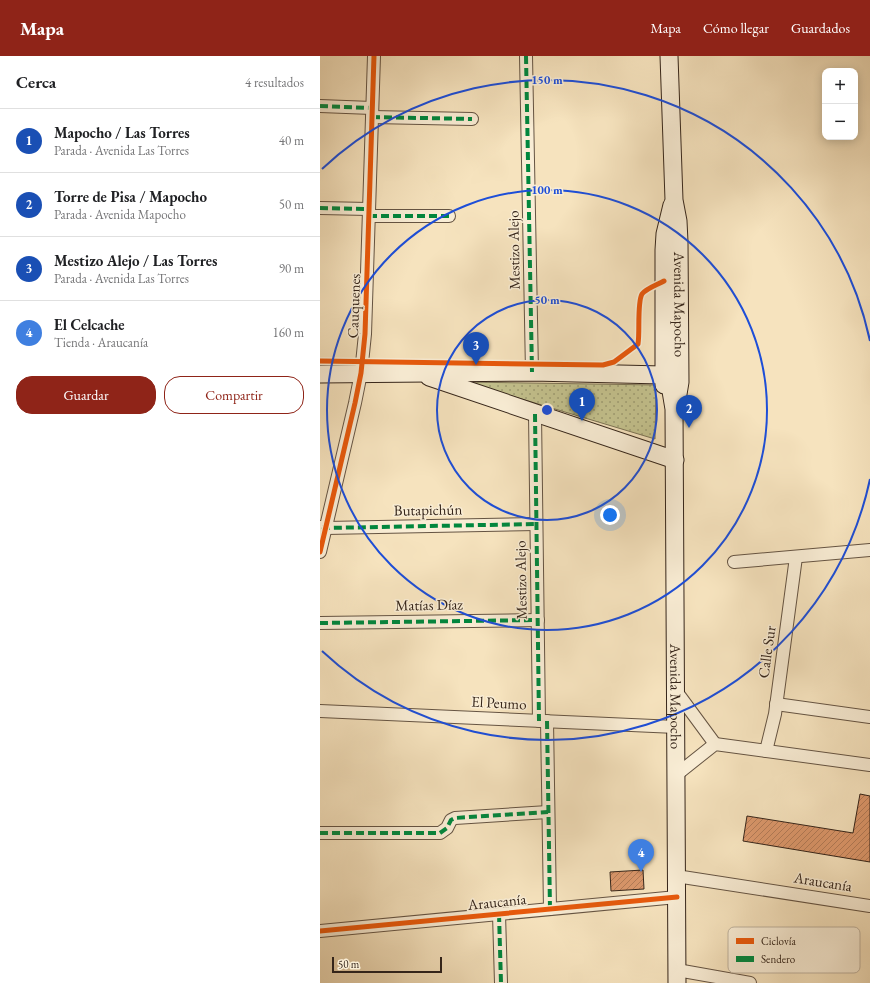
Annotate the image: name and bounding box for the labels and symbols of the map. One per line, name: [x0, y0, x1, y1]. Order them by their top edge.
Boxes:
text: 150 m: [531, 72, 563, 88]
text: 100 m: [531, 182, 563, 198]
street label: Mestizo Alejo: [503, 210, 524, 290]
street label: Avenida Mapocho: [670, 251, 690, 357]
street label: Cauquenes: [343, 273, 364, 339]
text: 50 m: [534, 292, 560, 308]
pin: 3: [463, 332, 489, 365]
pin: 1: [569, 388, 595, 421]
pin: 2: [676, 395, 702, 428]
centre of rings: [540, 403, 554, 417]
street label: Butapichún: [394, 499, 462, 520]
your location: [600, 505, 620, 525]
street label: Mestizo Alejo: [510, 540, 531, 620]
street label: Matías Díaz: [395, 594, 463, 615]
street label: Calle Sur: [753, 625, 780, 679]
street label: Avenida Mapocho: [666, 643, 686, 749]
street label: El Peumo: [471, 692, 527, 713]
pin: 4: [628, 839, 654, 872]
street label: Araucanía: [792, 867, 854, 895]
street label: Araucanía: [466, 889, 527, 914]
legend: [728, 927, 860, 973]
text: Ciclovía: [761, 934, 796, 948]
text: Sendero: [761, 952, 796, 966]
scale bar: [332, 955, 442, 974]

